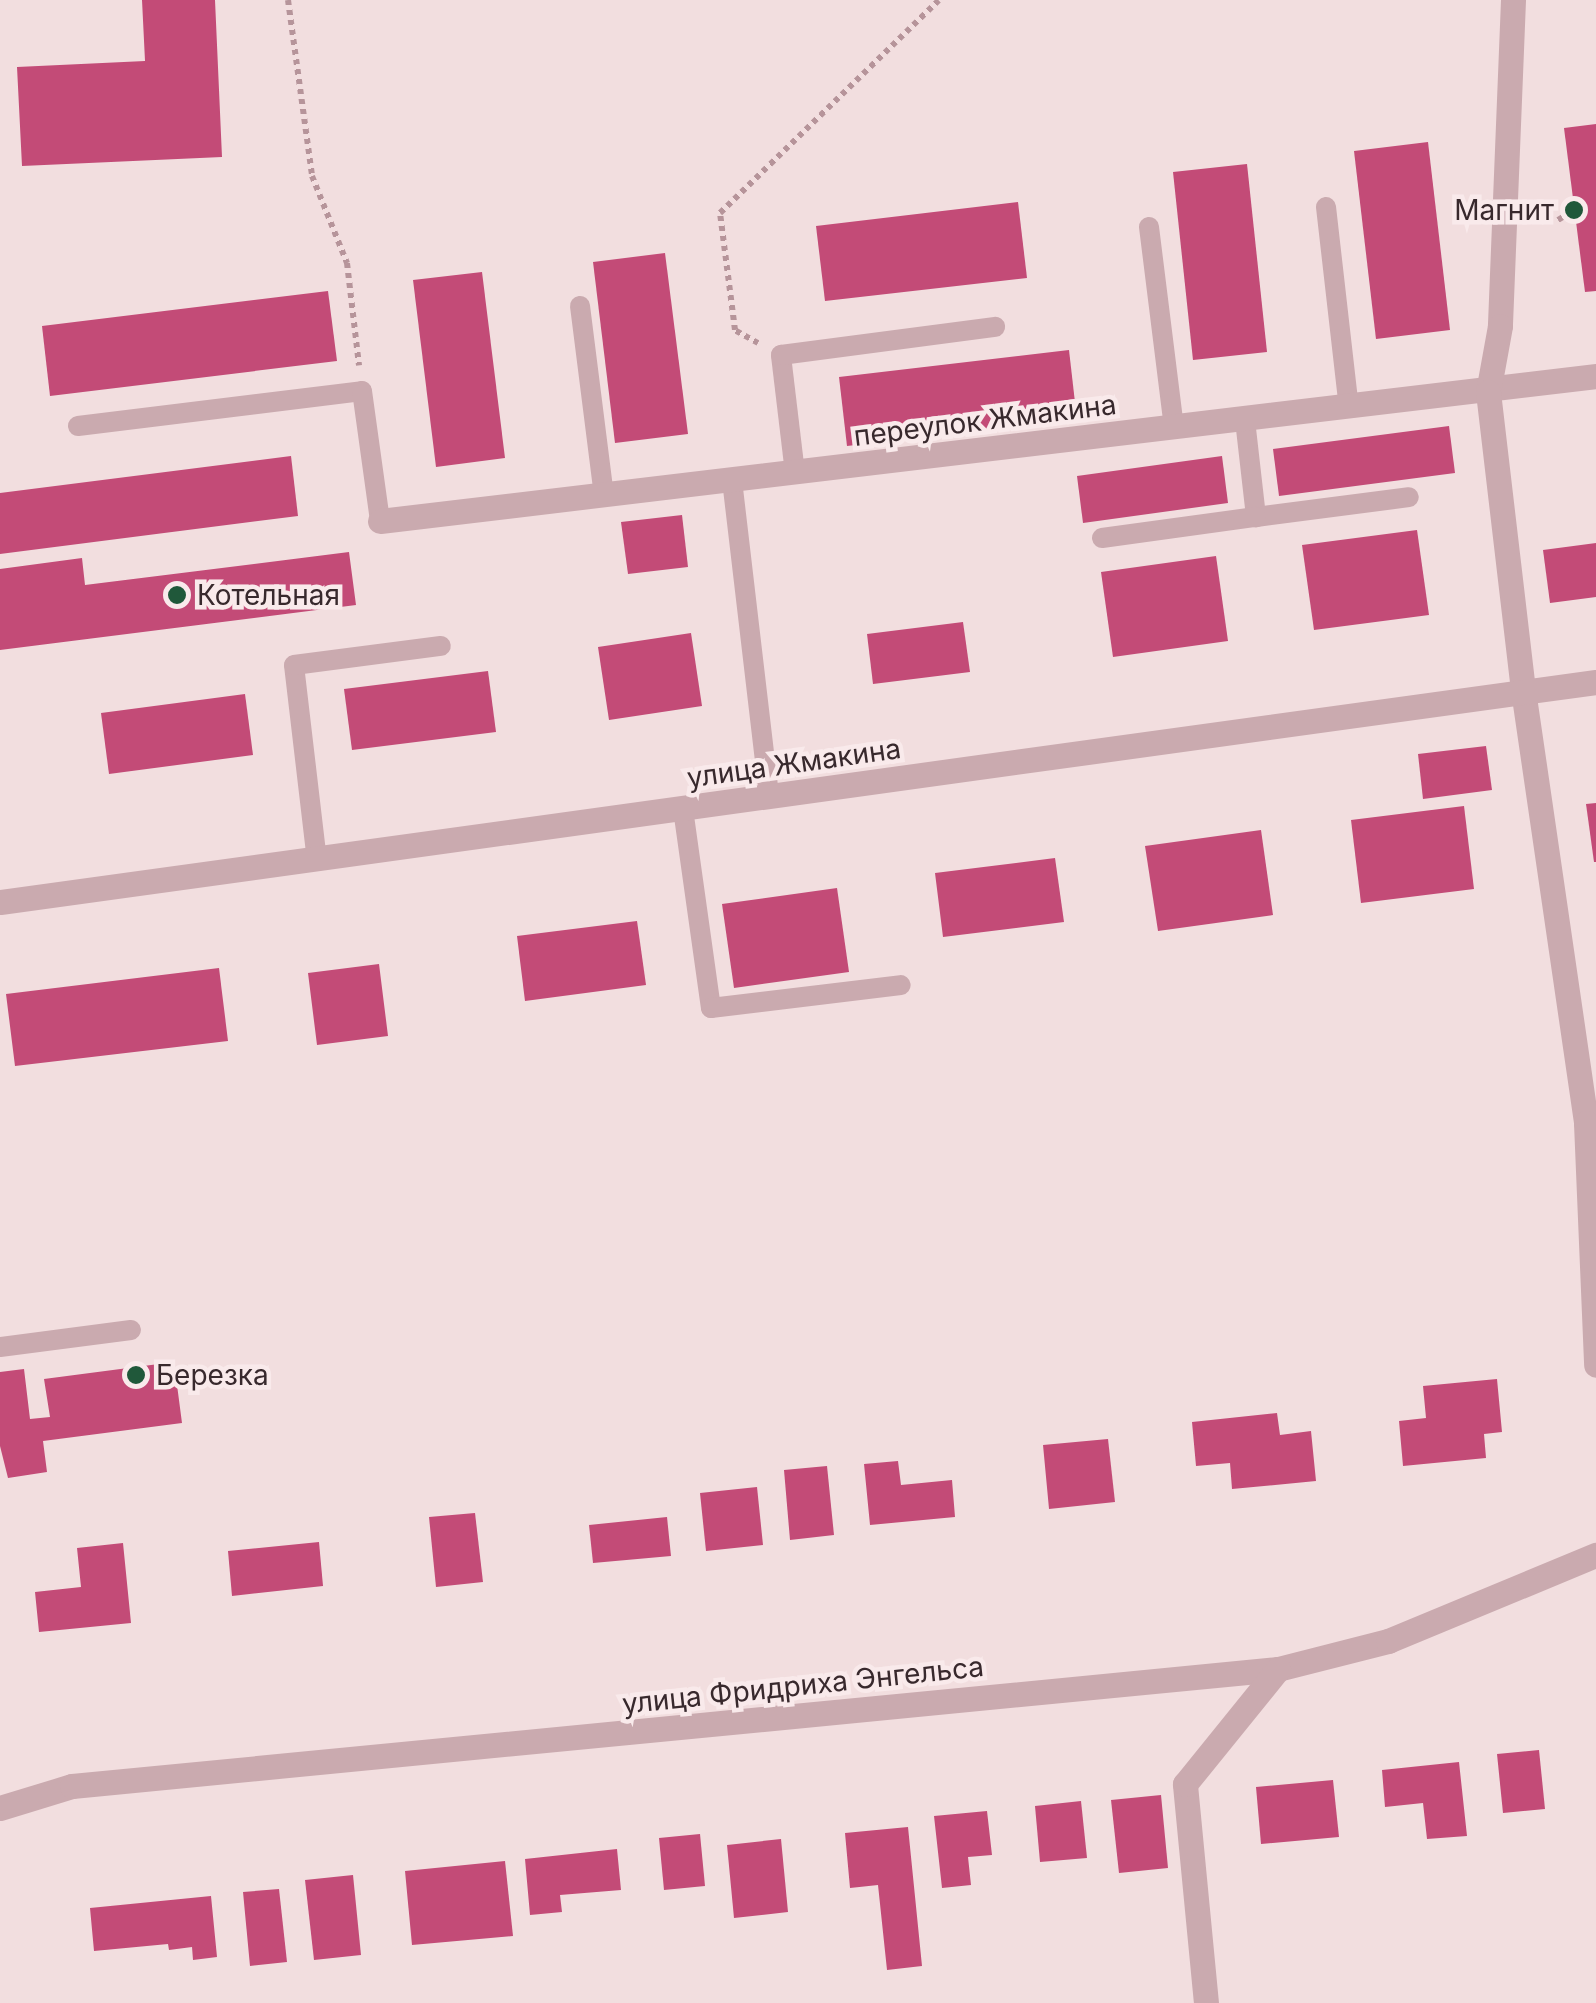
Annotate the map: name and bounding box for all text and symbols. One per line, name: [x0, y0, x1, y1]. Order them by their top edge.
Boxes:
place label: Магнит: [1454, 193, 1554, 227]
marker: Магнит: [1563, 199, 1585, 221]
street label: переулок Жмакина: [852, 387, 1118, 453]
place label: Котельная: [197, 578, 340, 612]
marker: Котельная: [166, 584, 188, 606]
street label: улица Жмакина: [685, 731, 903, 795]
place label: Березка: [156, 1358, 269, 1392]
marker: Березка: [125, 1364, 147, 1386]
street label: улица Фридриха Энгельса: [621, 1649, 985, 1721]

